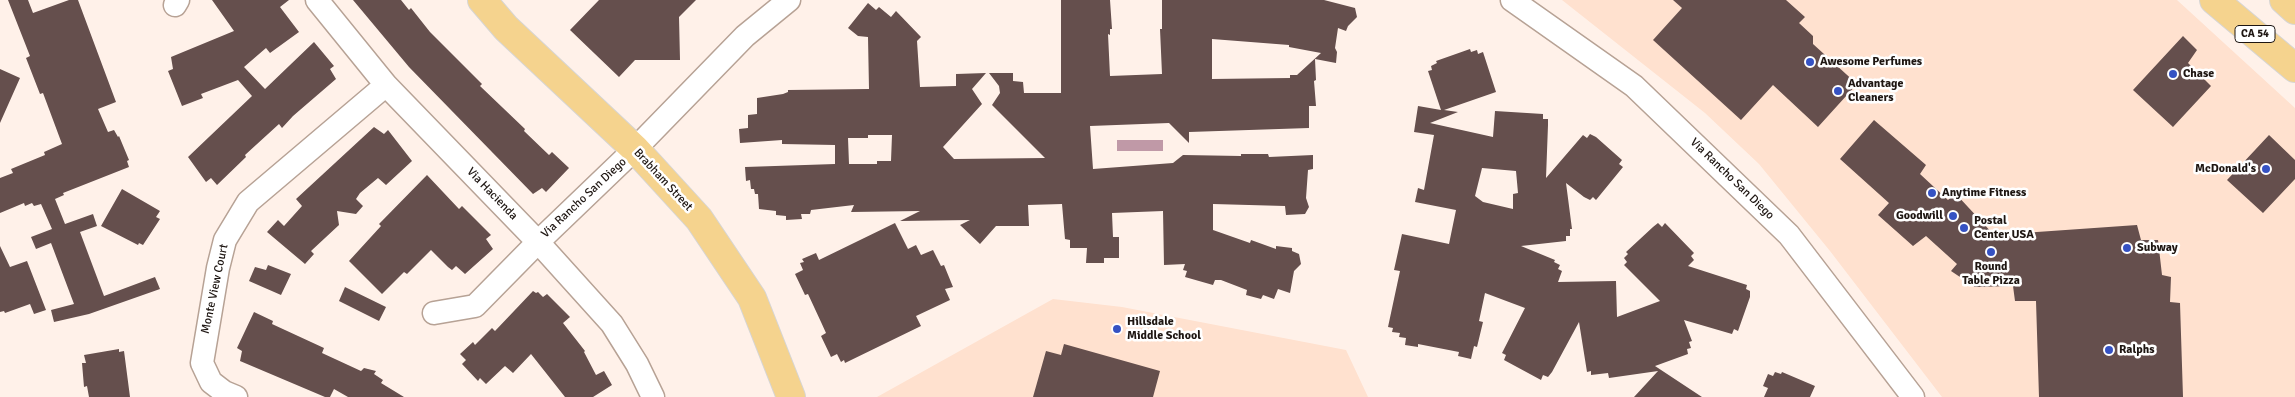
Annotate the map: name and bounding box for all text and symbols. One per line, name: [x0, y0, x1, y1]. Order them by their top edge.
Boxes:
road number: CA 54: [2235, 26, 2275, 42]
place label: Awesome Perfumes: [1820, 55, 1922, 69]
marker: Awesome Perfumes: [1804, 56, 1816, 68]
place label: Chase: [2183, 67, 2214, 81]
marker: Chase: [2167, 68, 2179, 80]
place label: Advantage Cleaners: [1848, 77, 1903, 105]
marker: Advantage Cleaners: [1832, 85, 1844, 97]
street label: Via Rancho San Diego: [1687, 135, 1777, 223]
street label: Brabham Street: [630, 146, 696, 214]
street label: Via Rancho San Diego: [538, 155, 630, 241]
place label: McDonald's: [2195, 162, 2256, 176]
marker: McDonald's: [2260, 163, 2272, 175]
street label: Via Hacienda: [464, 165, 520, 223]
place label: Anytime Fitness: [1942, 186, 2026, 200]
marker: Anytime Fitness: [1926, 187, 1938, 199]
place label: Goodwill: [1896, 209, 1943, 223]
marker: Goodwill: [1947, 210, 1959, 222]
place label: Postal Center USA: [1974, 214, 2034, 242]
marker: Postal Center USA: [1958, 222, 1970, 234]
place label: Subway: [2137, 241, 2178, 255]
marker: Subway: [2121, 242, 2133, 254]
street label: Monte View Court: [198, 243, 232, 335]
marker: Round Table Pizza: [1985, 246, 1997, 258]
place label: Round Table Pizza: [1962, 260, 2020, 288]
place label: Hillsdale Middle School: [1127, 315, 1201, 343]
marker: Hillsdale Middle School: [1111, 323, 1123, 335]
place label: Ralphs: [2119, 343, 2155, 357]
marker: Ralphs: [2103, 344, 2115, 356]

